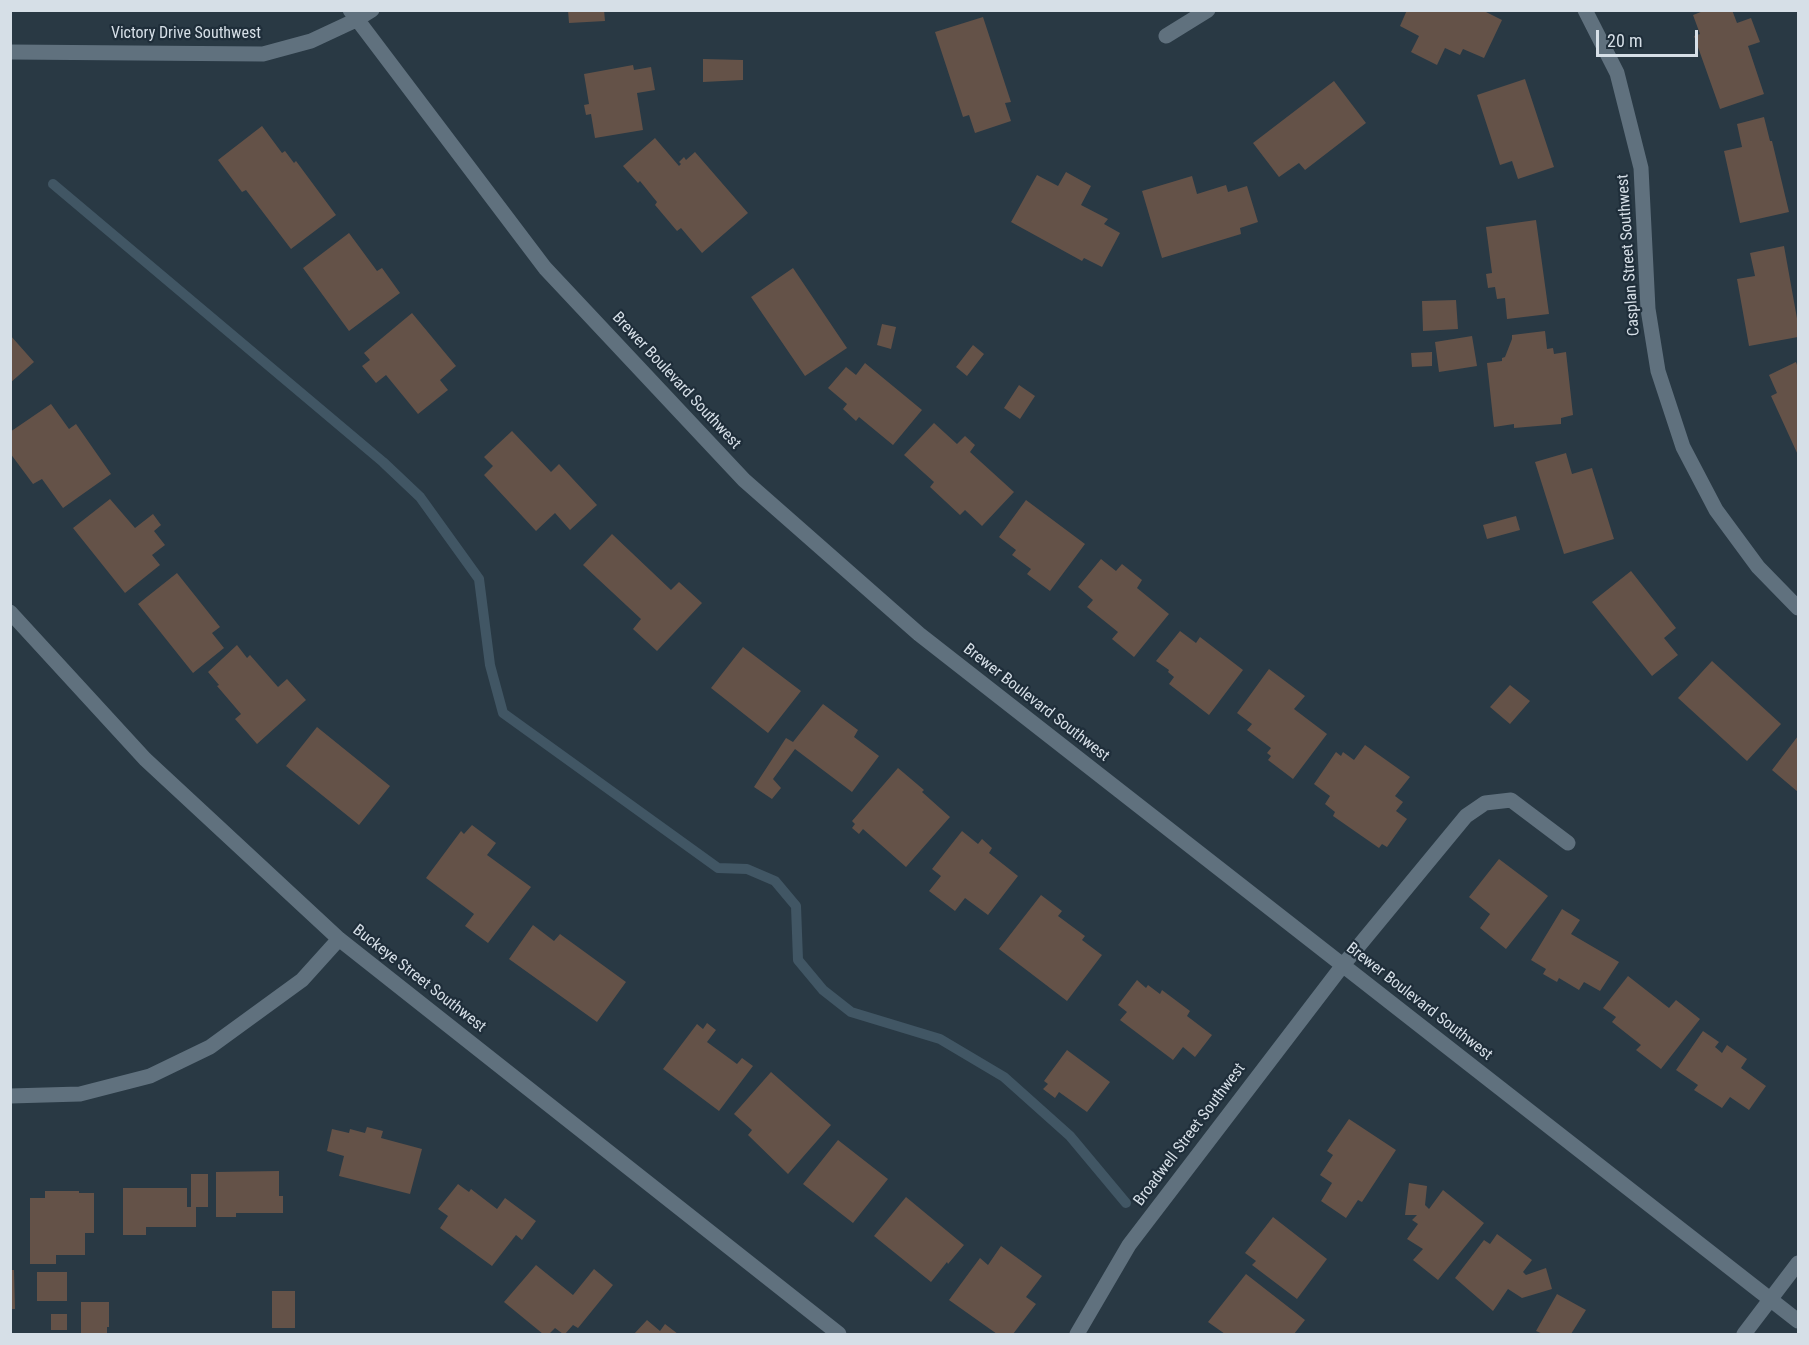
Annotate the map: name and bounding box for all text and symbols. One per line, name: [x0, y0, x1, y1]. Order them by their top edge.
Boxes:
scale bar: [1599, 18, 1701, 56]
street label: Victory Drive Southwest: [111, 24, 261, 44]
text: 20 m: [1607, 30, 1642, 51]
street label: Casplan Street Southwest: [1614, 173, 1644, 337]
street label: Brewer Boulevard Southwest: [608, 309, 744, 453]
street label: Brewer Boulevard Southwest: [959, 640, 1113, 766]
street label: Buckeye Street Southwest: [349, 921, 489, 1037]
street label: Brewer Boulevard Southwest: [1342, 939, 1496, 1065]
street label: Broadwell Street Southwest: [1130, 1060, 1250, 1210]

